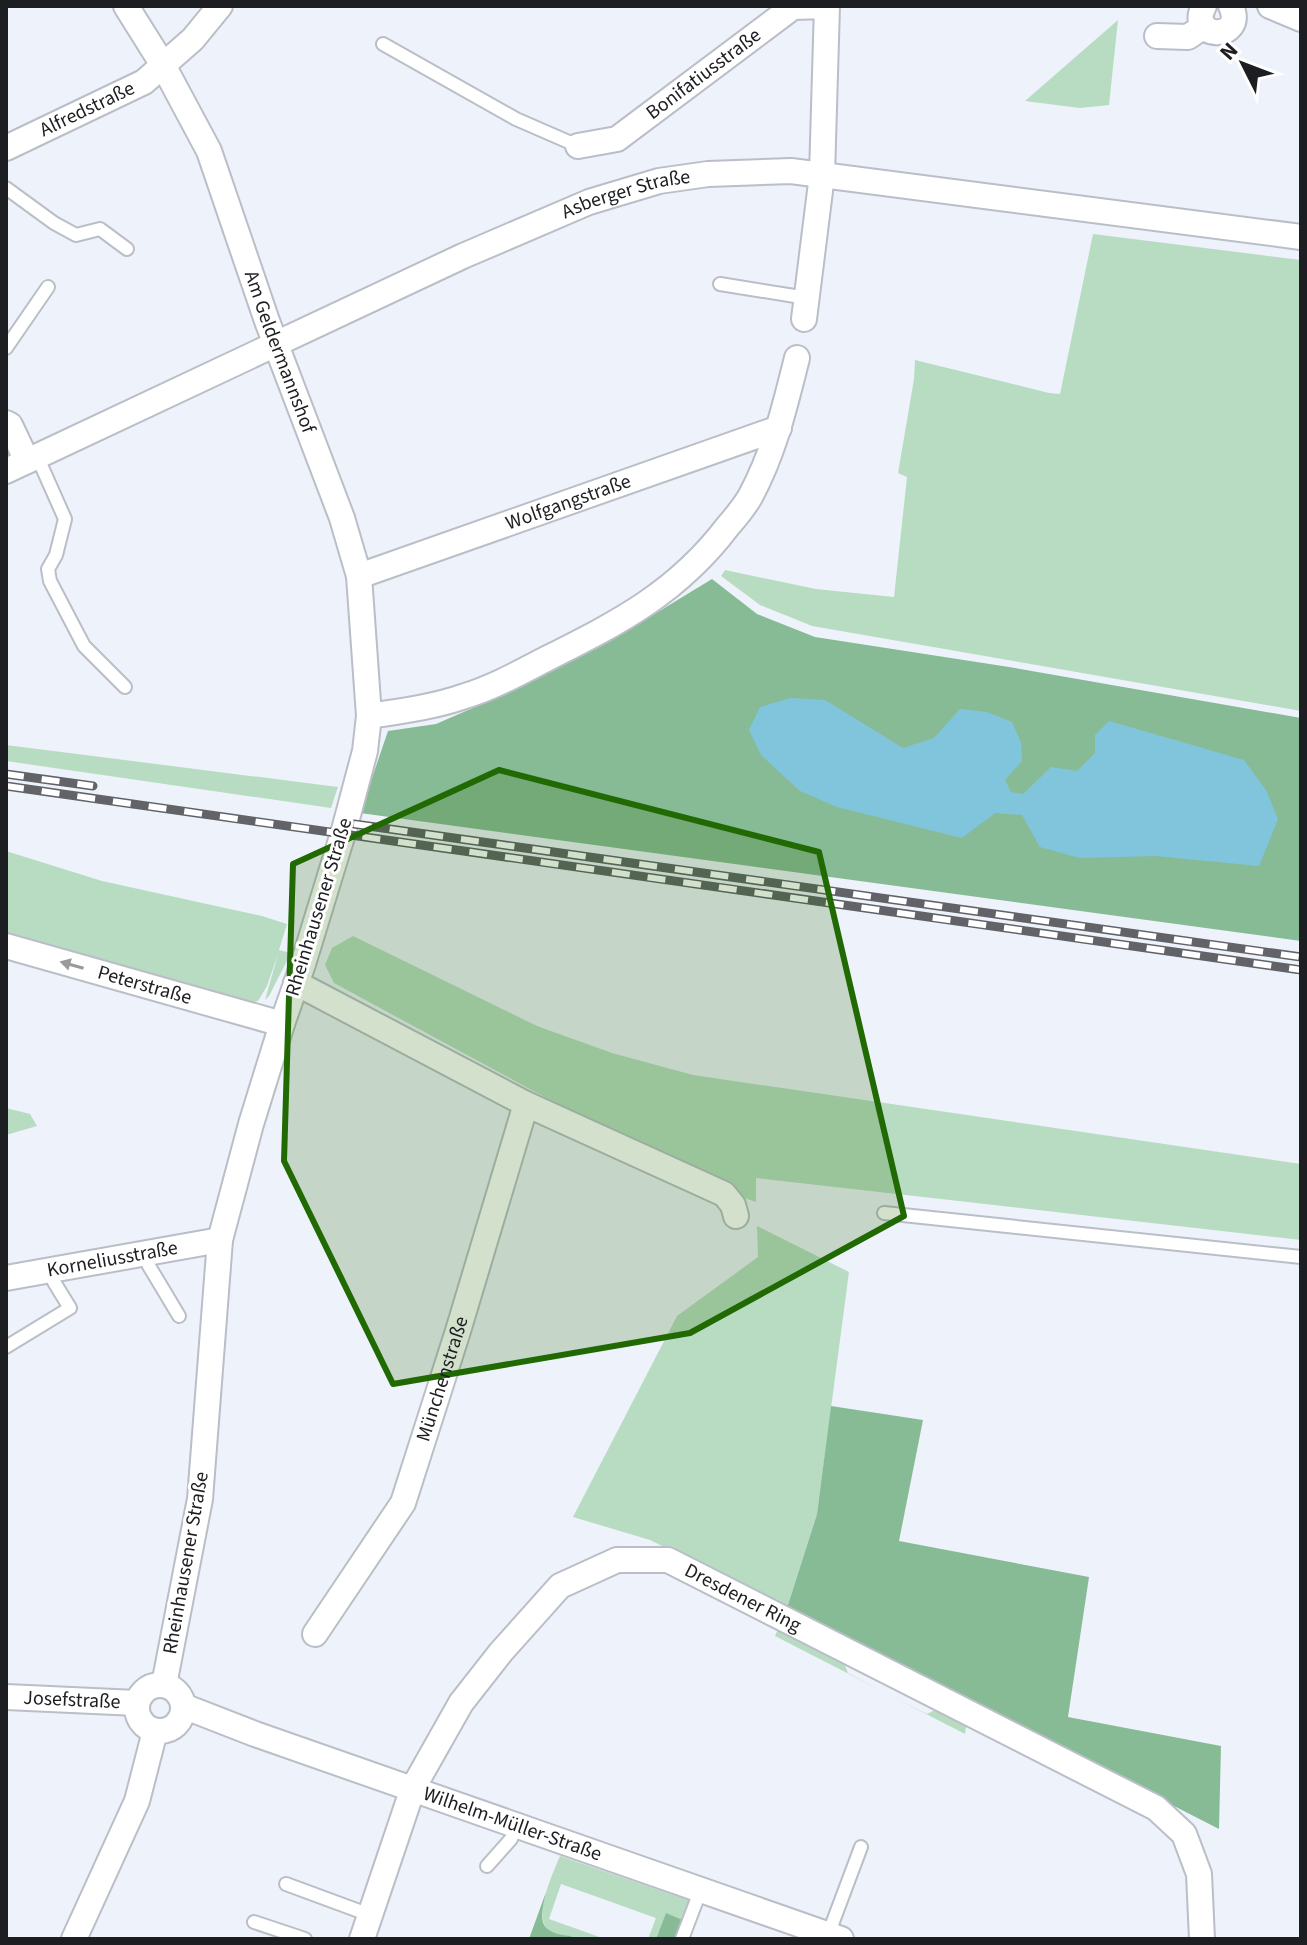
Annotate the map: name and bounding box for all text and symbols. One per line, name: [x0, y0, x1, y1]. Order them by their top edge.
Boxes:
street label: Bonifatiusstraße: [640, 21, 767, 126]
north arrow: [1203, 24, 1283, 104]
text: N: [1212, 35, 1246, 67]
street label: Alfredstraße: [35, 74, 139, 144]
street label: Asberger Straße: [557, 163, 692, 226]
street label: Am Geldermannshof: [237, 267, 323, 438]
street label: Wolfgangstraße: [502, 467, 635, 537]
street label: Rheinhausener Straße: [279, 814, 359, 1000]
one-way arrow: [59, 958, 83, 971]
street label: Peterstraße: [94, 959, 195, 1012]
street label: Korneliusstraße: [45, 1234, 180, 1284]
street label: Münchenstraße: [410, 1313, 476, 1445]
street label: Rheinhausener Straße: [156, 1469, 216, 1656]
street label: Dresdener Ring: [680, 1557, 806, 1639]
street label: Josefstraße: [23, 1684, 121, 1716]
street label: Wilhelm-Müller-Straße: [419, 1780, 606, 1868]

